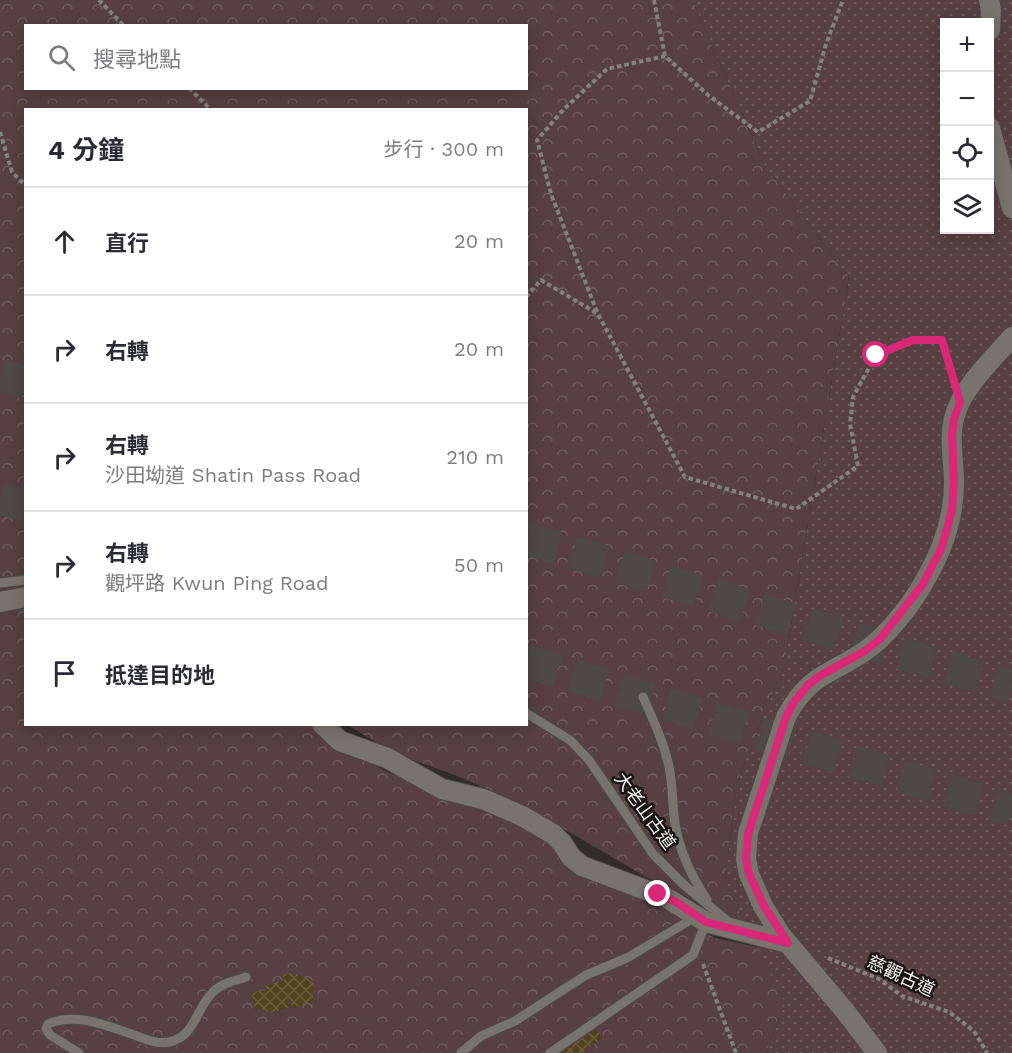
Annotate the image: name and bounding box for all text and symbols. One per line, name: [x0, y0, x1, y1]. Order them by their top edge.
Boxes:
map controls: [940, 18, 994, 234]
button: +: [940, 18, 994, 72]
search box: [24, 24, 528, 90]
icon: search: [45, 41, 78, 74]
text: 搜尋地點: [93, 47, 181, 72]
button: −: [940, 72, 994, 126]
button: locate: [940, 126, 994, 180]
text: 4 分鐘: [48, 135, 124, 165]
text: 步行 · 300 m: [383, 137, 504, 161]
button: layers: [940, 180, 994, 234]
icon: ahead: [48, 225, 81, 258]
text: 20 m: [454, 229, 504, 253]
text: 直行: [105, 231, 149, 256]
icon: right: [48, 333, 81, 366]
text: 20 m: [454, 337, 504, 361]
text: 右轉: [105, 339, 149, 364]
route start: [862, 341, 888, 367]
text: 右轉: [105, 433, 149, 458]
icon: right: [48, 441, 81, 474]
text: 210 m: [446, 445, 504, 469]
text: 沙田坳道 Shatin Pass Road: [105, 463, 361, 487]
text: 右轉: [105, 541, 149, 566]
icon: right: [48, 549, 81, 582]
text: 50 m: [454, 553, 504, 577]
text: 觀坪路 Kwun Ping Road: [105, 571, 329, 595]
icon: arrive: [48, 657, 81, 690]
text: 抵達目的地: [105, 663, 215, 688]
street label: 大老山古道: [610, 768, 680, 853]
route end: [644, 880, 670, 906]
street label: 慈觀古道: [864, 951, 938, 1000]

